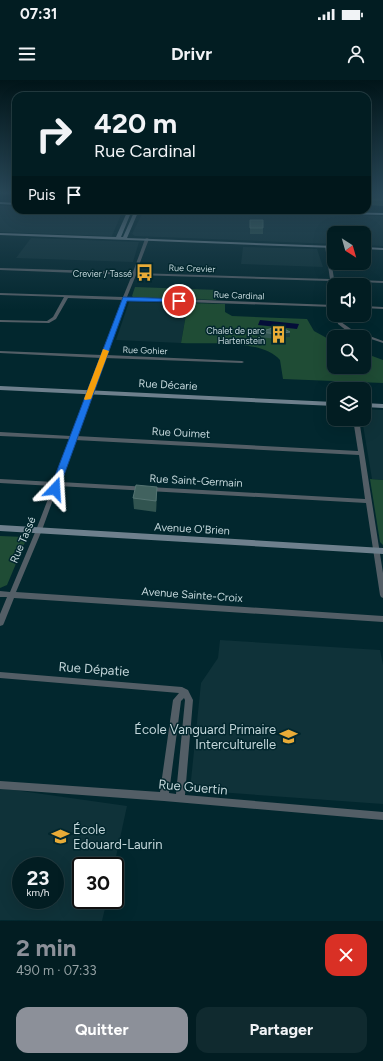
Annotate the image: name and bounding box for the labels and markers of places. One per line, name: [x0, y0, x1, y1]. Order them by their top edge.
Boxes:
bus stop icon: Crevier / Tassé: [135, 263, 155, 283]
place label: Crevier / Tassé: [73, 268, 132, 279]
pin: [162, 284, 196, 318]
place label: Chalet de parc Hartenstein: [206, 325, 265, 346]
building icon: Chalet de parc Hartenstein: [268, 325, 288, 345]
place label: École Vanguard Primaire Interculturelle: [134, 722, 276, 752]
school or university icon: École Vanguard Primaire Interculturelle: [279, 726, 299, 746]
place label: École Edouard-Laurin: [73, 822, 162, 852]
school or university icon: École Edouard-Laurin: [50, 826, 70, 846]

